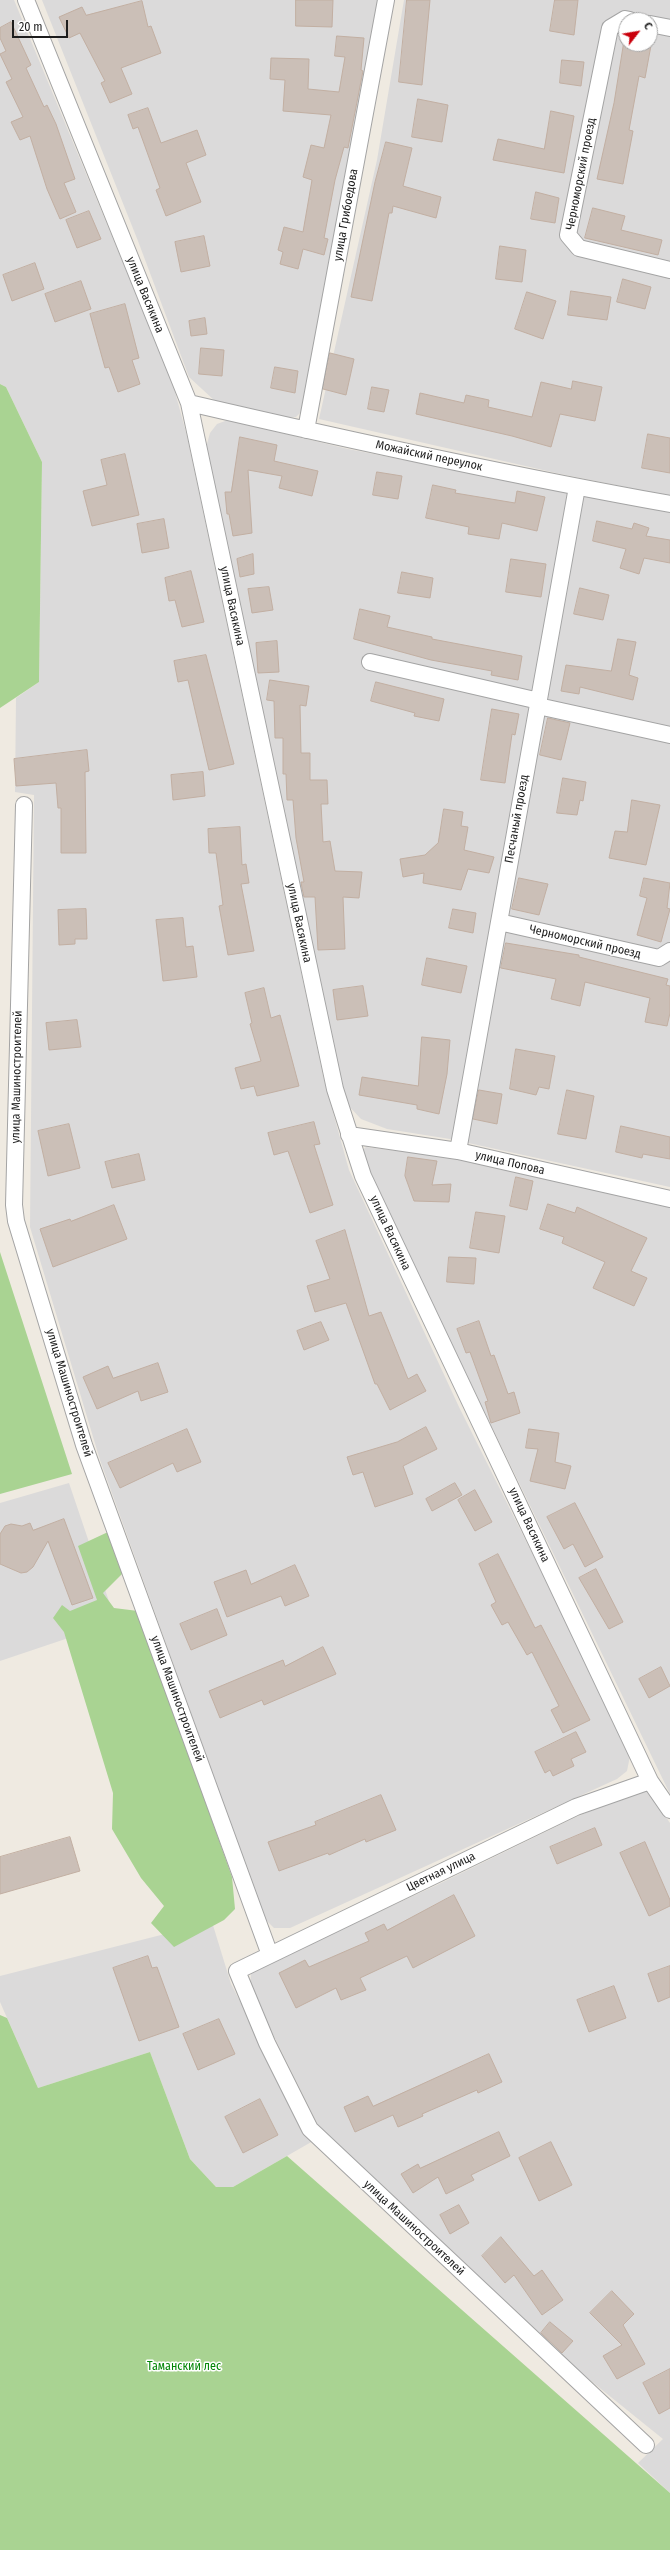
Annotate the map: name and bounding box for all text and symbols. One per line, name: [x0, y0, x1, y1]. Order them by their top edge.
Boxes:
scale bar: [14, 12, 70, 38]
north arrow: [618, 12, 658, 52]
text: 20 m: [19, 20, 43, 34]
text: С: [641, 20, 655, 32]
street label: Черноморский проезд: [563, 117, 599, 231]
street label: улица Грибоедова: [331, 168, 361, 262]
street label: улица Васякина: [123, 255, 167, 335]
street label: Можайский переулок: [374, 438, 484, 474]
street label: улица Васякина: [217, 565, 247, 647]
street label: Песчаный проезд: [502, 774, 532, 864]
street label: улица Васякина: [284, 882, 314, 964]
street label: Черноморский проезд: [528, 922, 642, 962]
street label: улица Машиностроителей: [9, 1010, 25, 1144]
street label: улица Попова: [474, 1148, 546, 1178]
street label: улица Васякина: [366, 1193, 414, 1273]
street label: улица Машиностроителей: [43, 1327, 95, 1459]
street label: улица Васякина: [505, 1485, 553, 1565]
street label: улица Машиностроителей: [147, 1634, 207, 1764]
street label: Цветная улица: [404, 1849, 478, 1895]
street label: улица Машиностроителей: [360, 2177, 468, 2279]
park label: Таманский лес: [147, 2360, 221, 2374]

